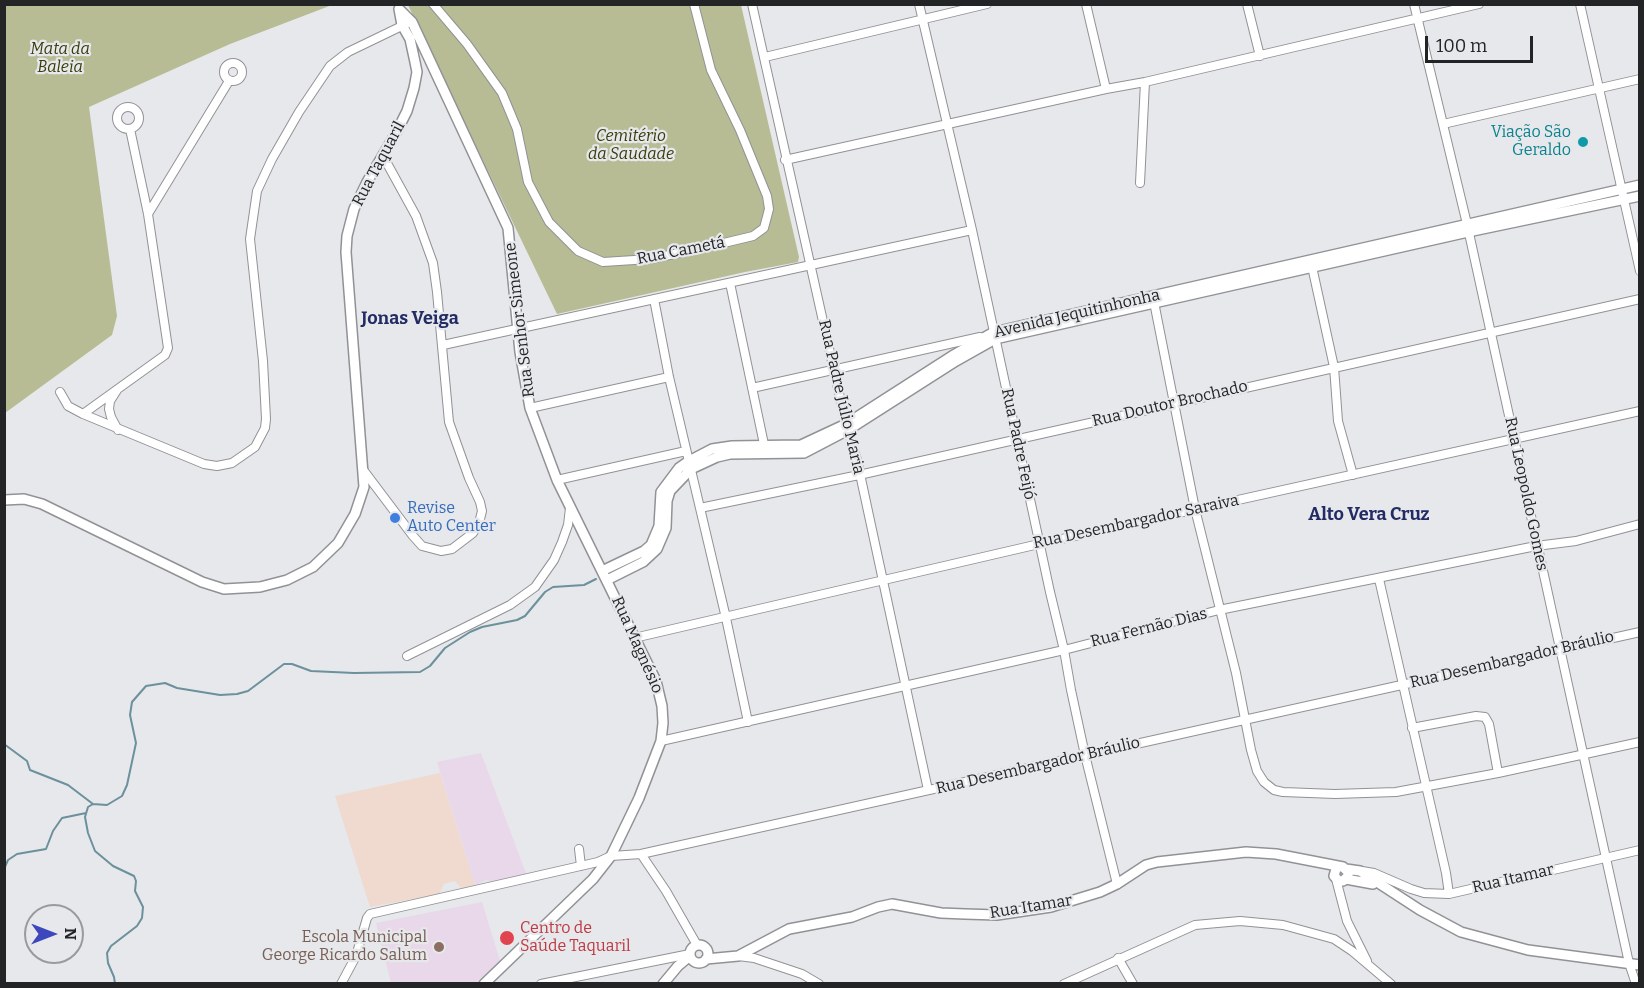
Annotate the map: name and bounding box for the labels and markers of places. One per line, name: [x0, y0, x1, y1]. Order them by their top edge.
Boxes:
place label: Viação São Geraldo: [1491, 123, 1571, 161]
marker: Viação São Geraldo: [1576, 135, 1590, 149]
place label: Revise Auto Center: [407, 499, 496, 537]
marker: Revise Auto Center: [388, 511, 402, 525]
place label: Centro de Saúde Taquaril: [520, 919, 631, 957]
place label: Escola Municipal George Ricardo Salum: [262, 928, 427, 966]
marker: Centro de Saúde Taquaril: [498, 929, 516, 947]
marker: Escola Municipal George Ricardo Salum: [432, 940, 446, 954]

